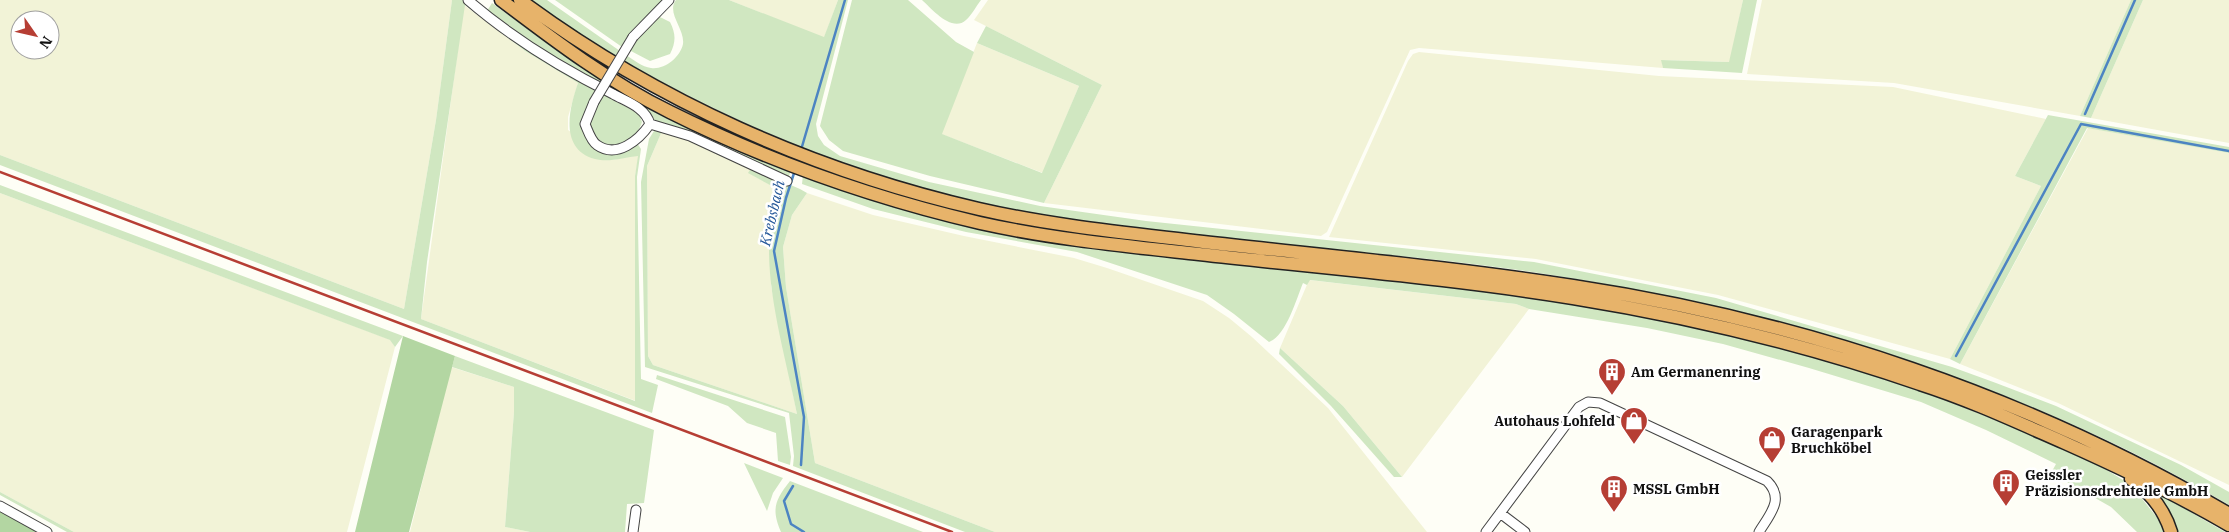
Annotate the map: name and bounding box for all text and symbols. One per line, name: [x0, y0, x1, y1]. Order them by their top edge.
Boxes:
north arrow: [10, 10, 60, 60]
text: N: [35, 33, 56, 52]
water label: Krebsbach: [755, 178, 789, 249]
building icon: Am Germanenring: [1597, 357, 1627, 396]
place label: Am Germanenring: [1631, 363, 1761, 381]
shop icon: Autohaus Lohfeld: [1619, 406, 1649, 445]
place label: Autohaus Lohfeld: [1494, 412, 1615, 430]
place label: Garagenpark Bruchköbel: [1791, 423, 1883, 457]
shop icon: Garagenpark Bruchköbel: [1757, 425, 1787, 464]
place label: Geissler Präzisionsdrehteile GmbH: [2025, 466, 2208, 500]
building icon: Geissler Präzisionsdrehteile GmbH: [1991, 468, 2021, 507]
building icon: MSSL GmbH: [1599, 474, 1629, 513]
place label: MSSL GmbH: [1633, 480, 1720, 498]

